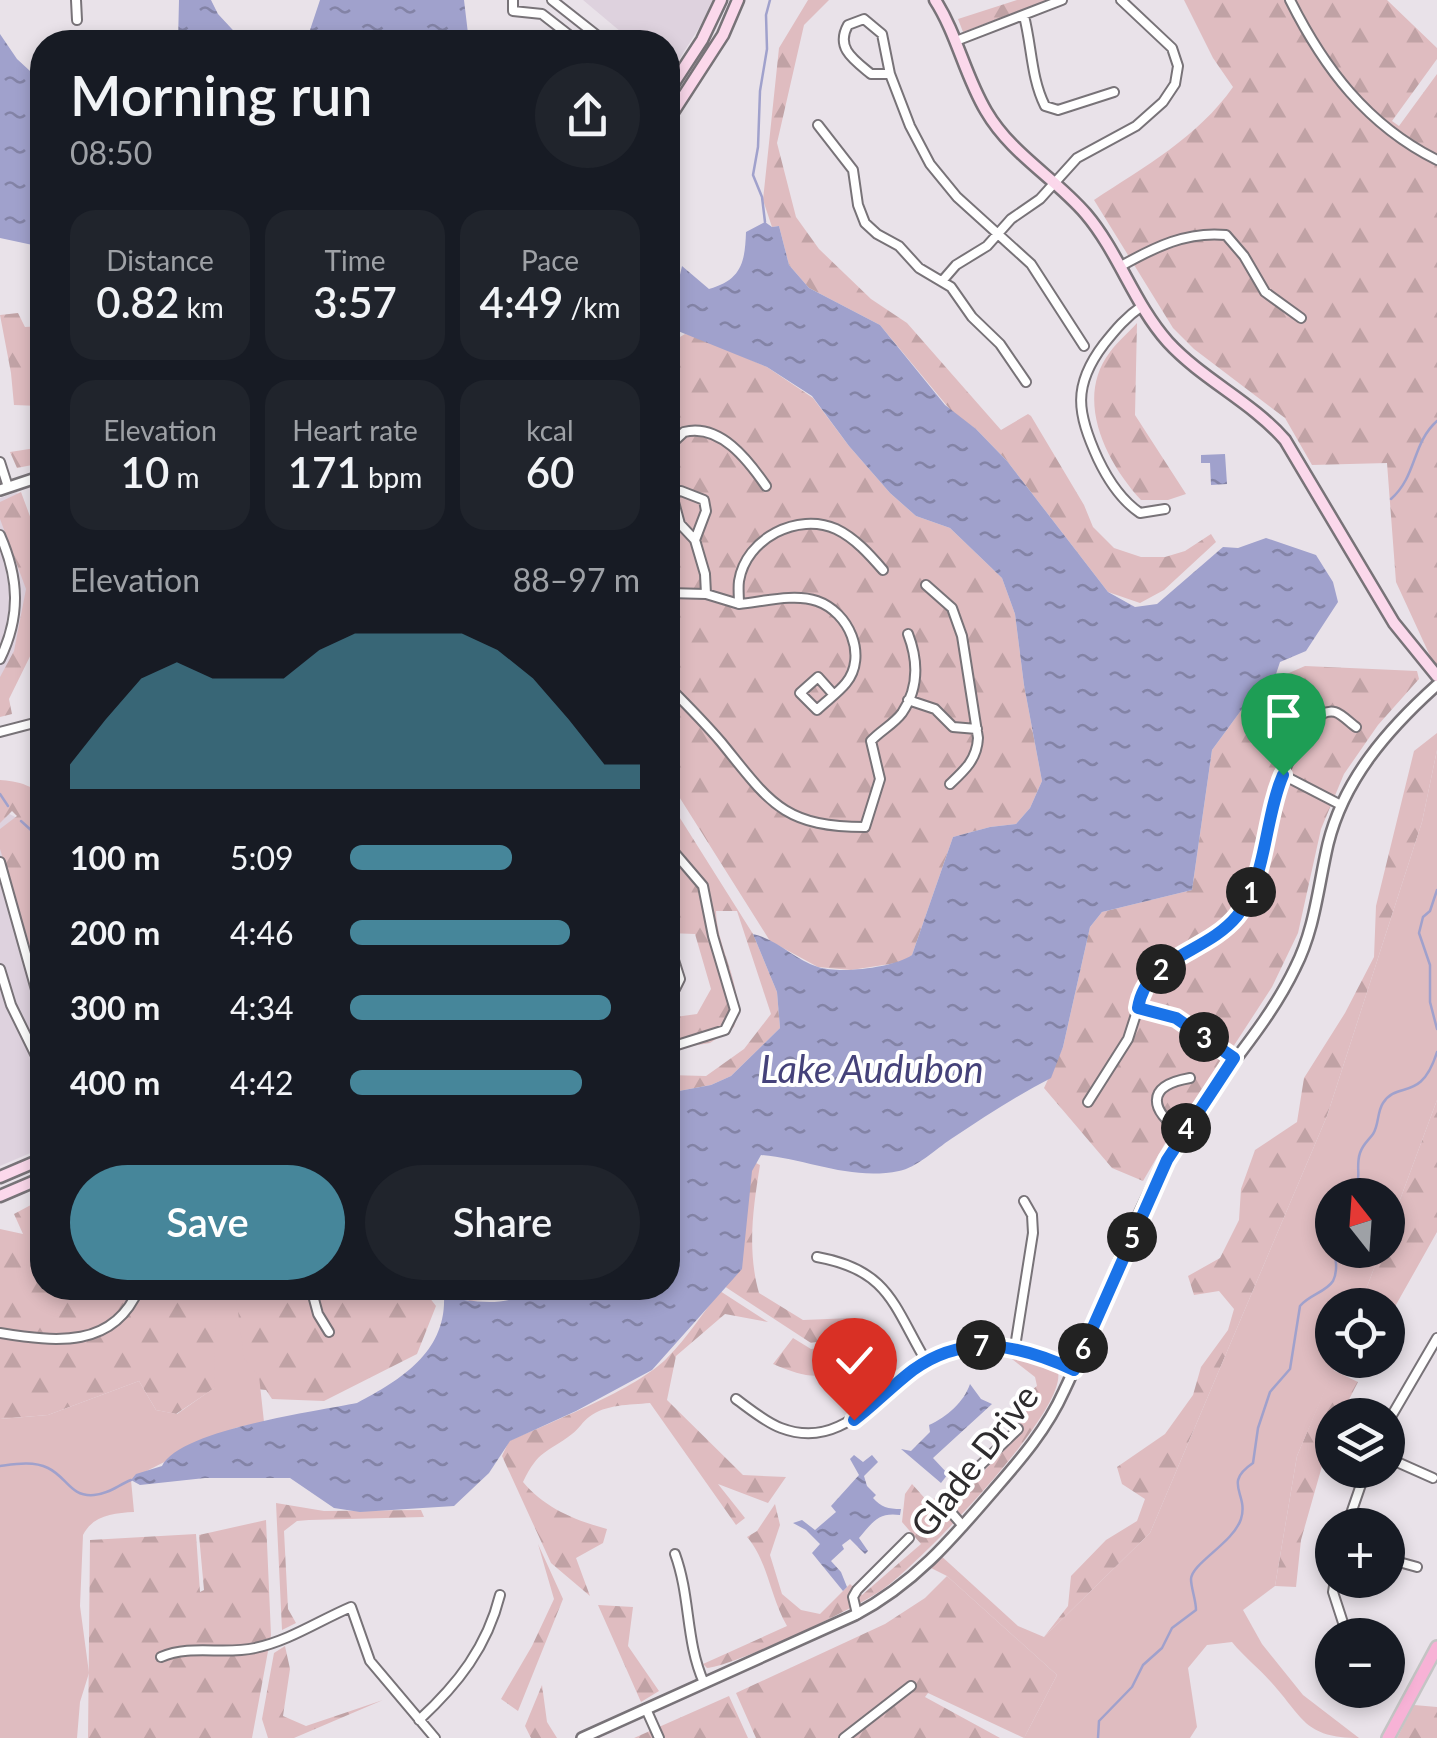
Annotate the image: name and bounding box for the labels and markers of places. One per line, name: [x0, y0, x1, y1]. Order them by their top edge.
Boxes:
pin: [1241, 673, 1326, 776]
pin: 1: [1226, 867, 1276, 917]
pin: 2: [1136, 944, 1186, 994]
pin: 3: [1179, 1012, 1229, 1062]
pin: 4: [1161, 1103, 1211, 1153]
pin: 5: [1107, 1212, 1157, 1262]
pin: [812, 1318, 897, 1421]
pin: 7: [956, 1320, 1006, 1370]
pin: 6: [1058, 1323, 1108, 1373]

